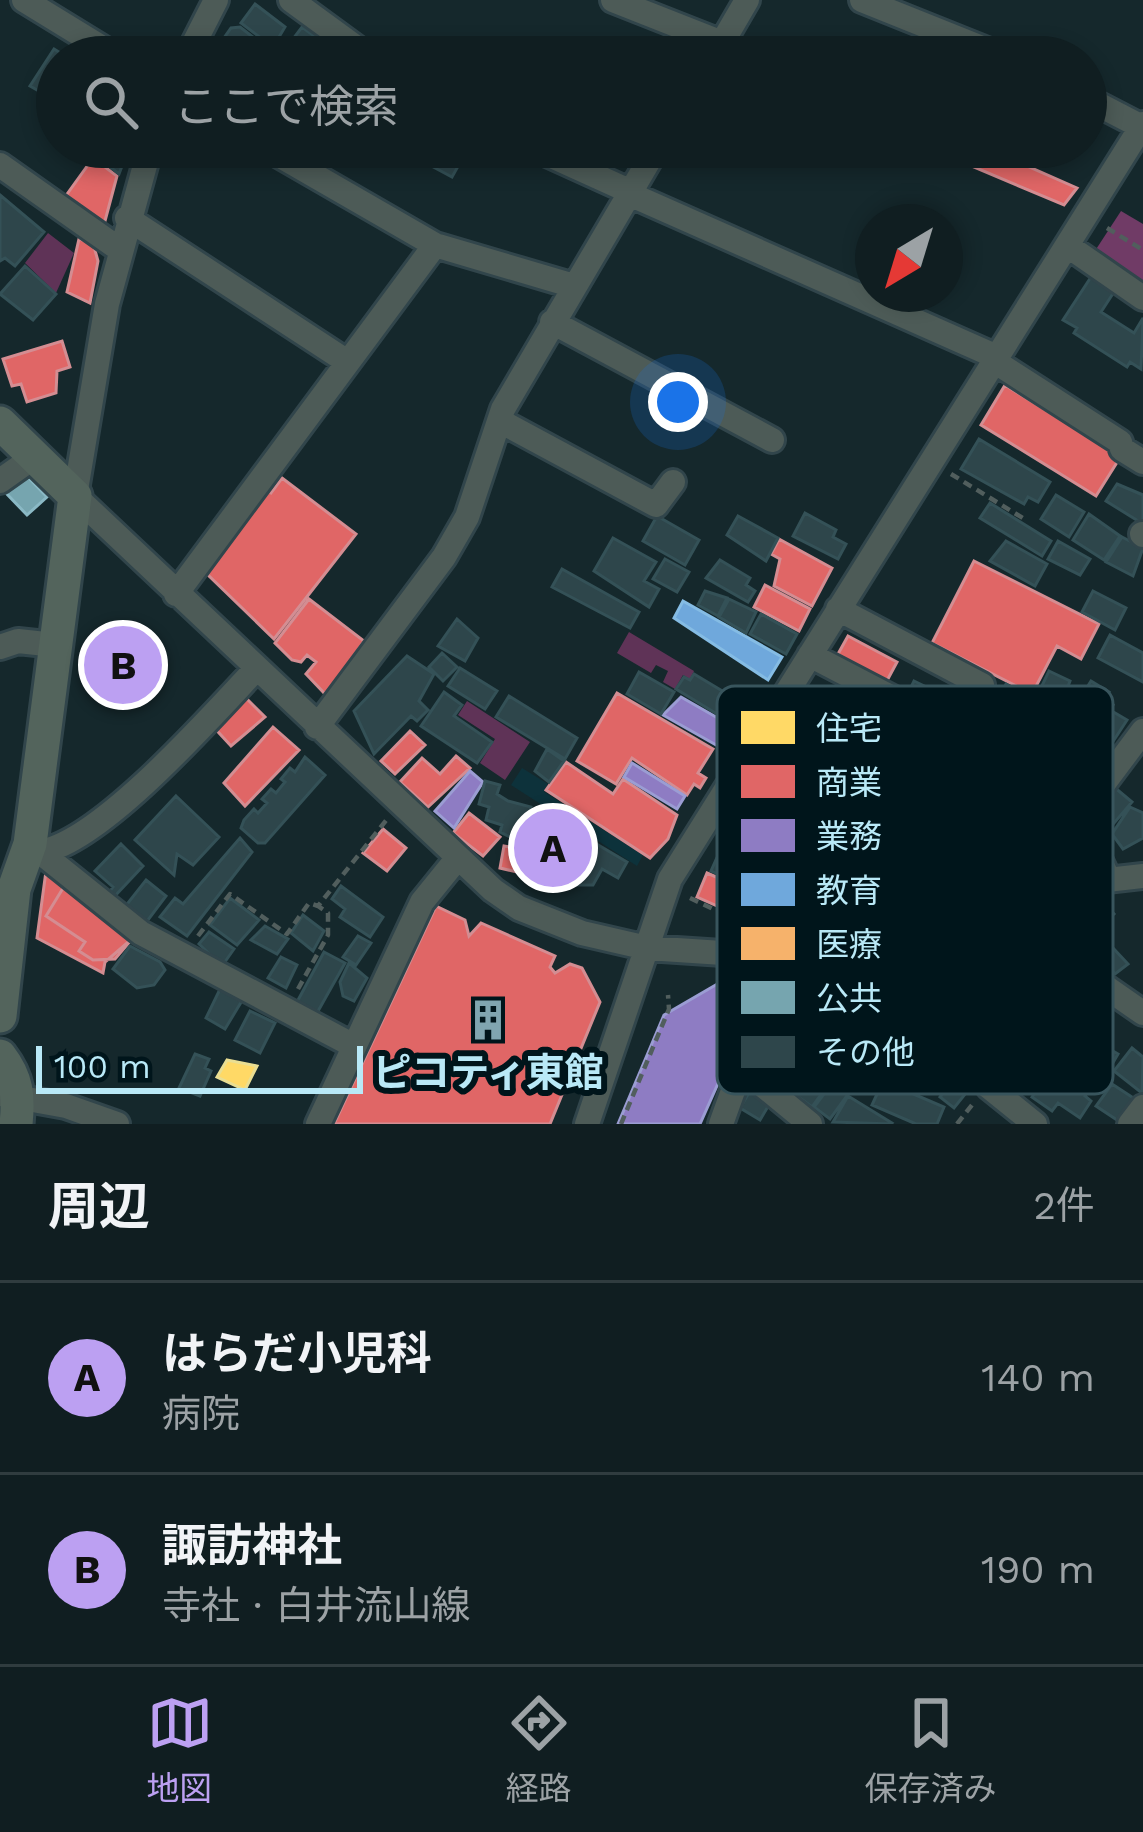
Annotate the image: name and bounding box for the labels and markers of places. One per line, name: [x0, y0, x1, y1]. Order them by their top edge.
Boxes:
pin: B: [84, 620, 162, 710]
pin: A: [514, 803, 592, 893]
building icon: ピコティ東館: [465, 997, 511, 1043]
place label: ピコティ東館: [372, 1050, 604, 1095]

